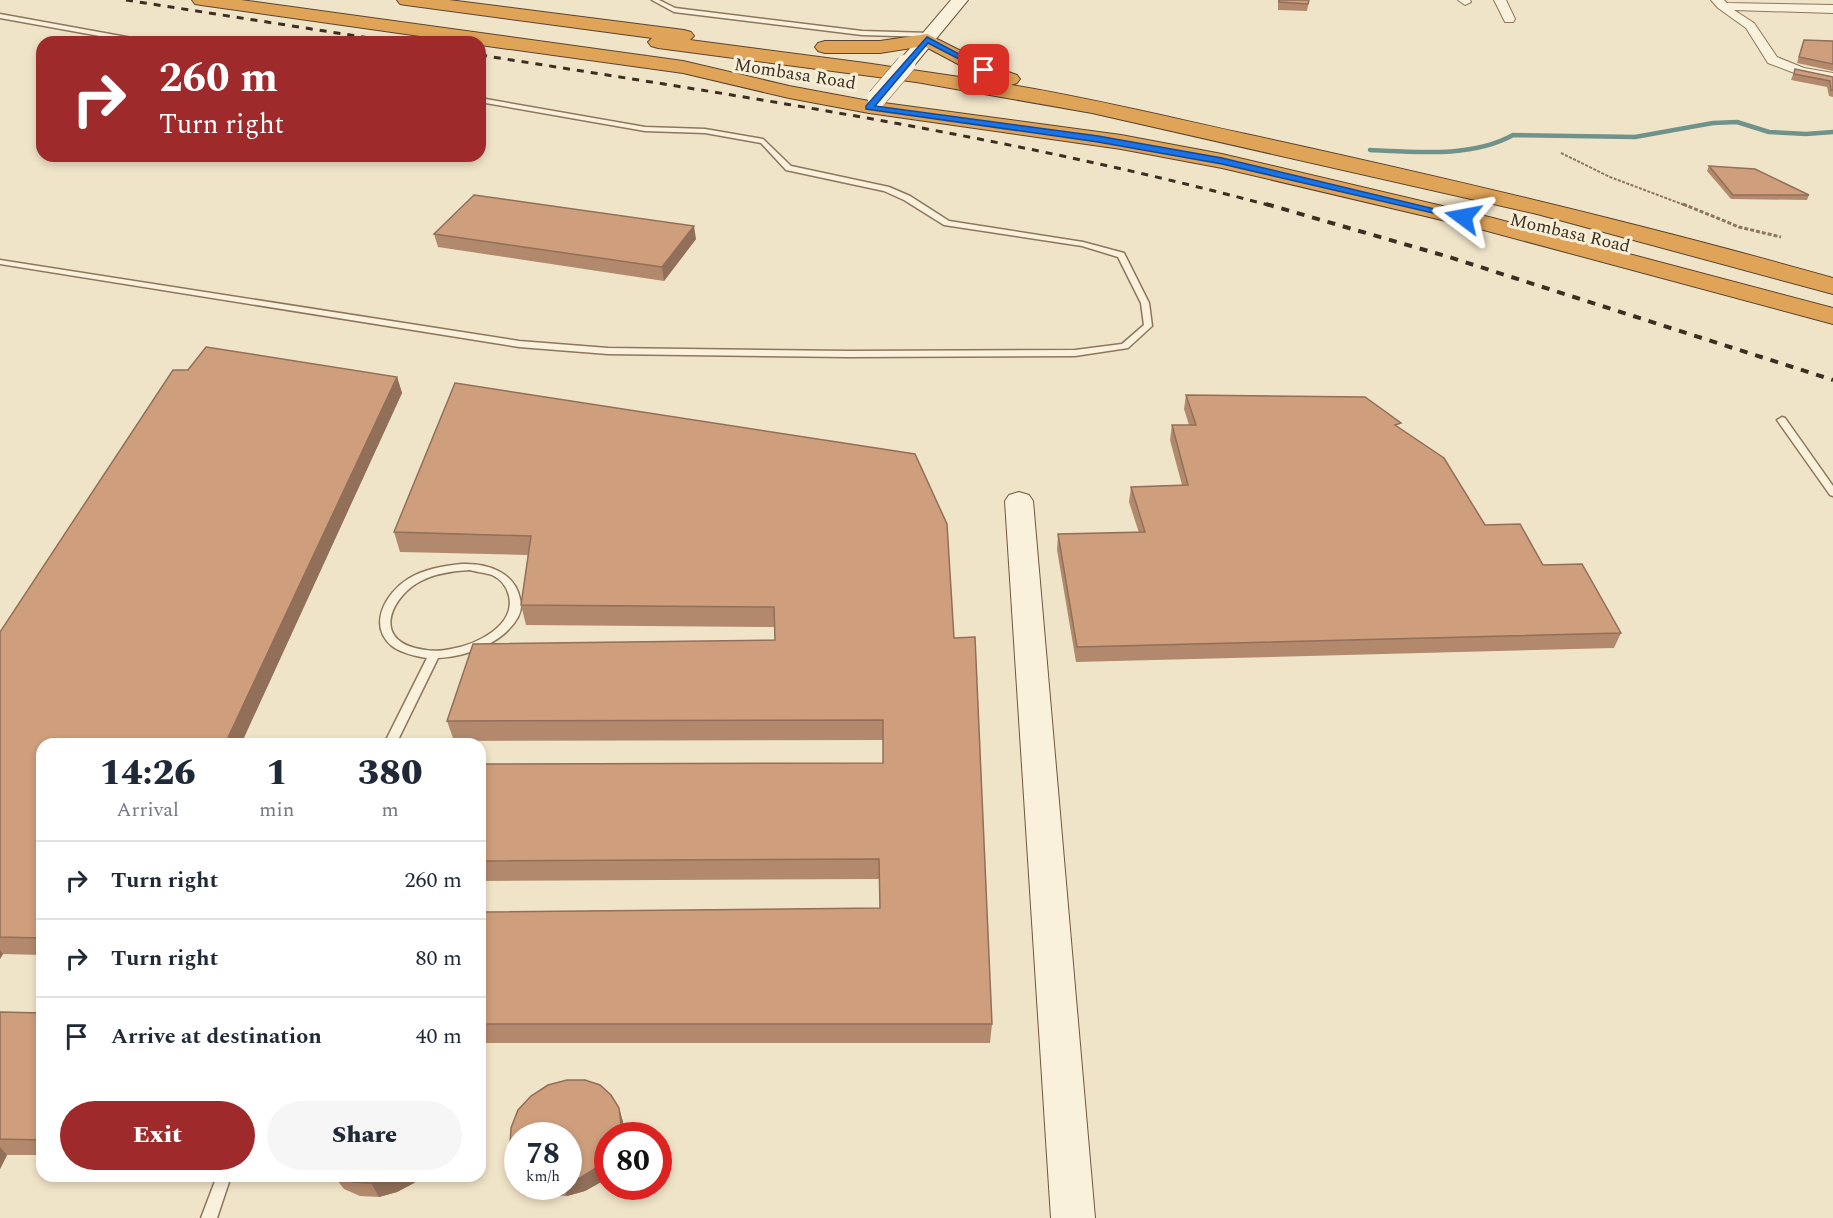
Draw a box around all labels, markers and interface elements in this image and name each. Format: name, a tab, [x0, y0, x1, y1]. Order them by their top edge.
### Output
pin	[958, 44, 1009, 95]
text: 260 m	[159, 47, 278, 110]
street label: Mombasa Road	[732, 51, 858, 97]
icon: arrive	[967, 53, 1000, 86]
icon: right	[60, 60, 138, 138]
text: Turn right	[159, 104, 284, 146]
position arrow	[1431, 185, 1495, 249]
street label: Mombasa Road	[1507, 206, 1633, 260]
text: 14:26	[99, 746, 196, 801]
text: 1	[266, 746, 288, 801]
text: 380	[358, 746, 423, 801]
text: Arrival	[117, 795, 179, 825]
text: min	[259, 795, 294, 825]
text: m	[382, 795, 399, 825]
icon: right	[60, 864, 93, 897]
text: Turn right	[111, 864, 218, 897]
text: 260 m	[405, 864, 462, 897]
icon: right	[60, 942, 93, 975]
text: Turn right	[111, 942, 218, 975]
text: 80 m	[416, 942, 462, 975]
icon: arrive	[60, 1020, 93, 1053]
text: Arrive at destination	[111, 1020, 322, 1053]
text: 40 m	[416, 1020, 462, 1053]
button: Exit	[60, 1101, 255, 1170]
button: Share	[267, 1101, 462, 1170]
speed limit sign: 80	[594, 1122, 672, 1200]
text: 78	[526, 1131, 560, 1177]
text: km/h	[526, 1165, 560, 1188]

